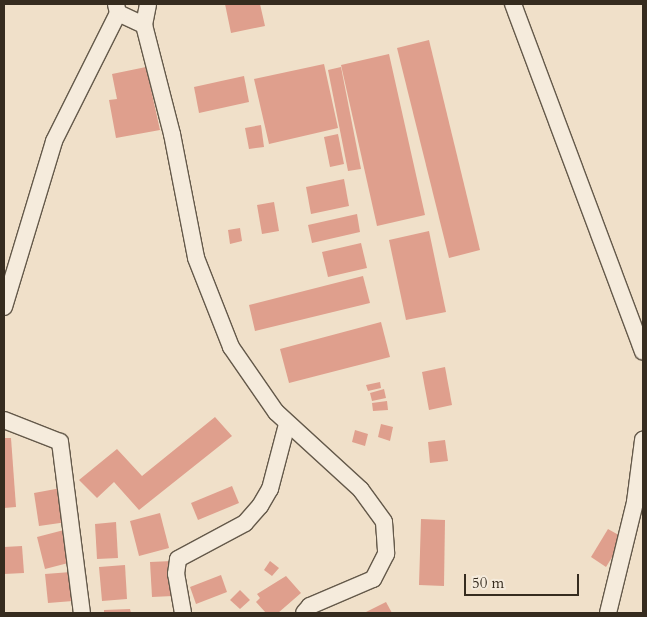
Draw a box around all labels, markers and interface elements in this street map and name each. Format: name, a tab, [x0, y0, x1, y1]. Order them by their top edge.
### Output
scale bar	[467, 564, 582, 596]
text: 50 m	[472, 573, 504, 593]

